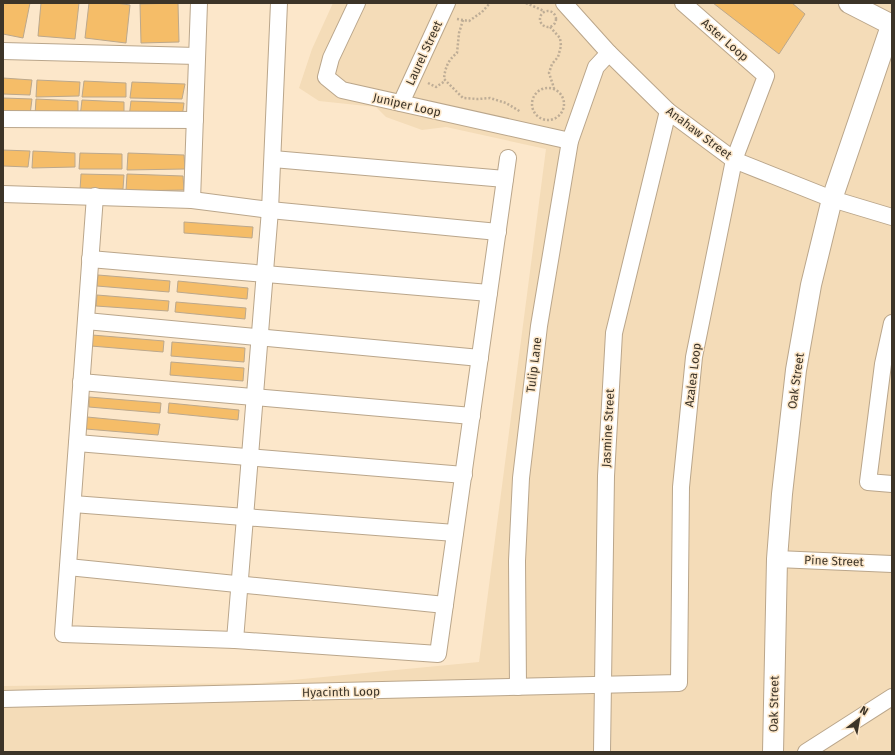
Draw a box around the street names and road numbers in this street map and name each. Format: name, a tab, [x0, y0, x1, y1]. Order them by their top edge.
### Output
street label: Aster Loop	[699, 16, 751, 64]
street label: Laurel Street	[403, 18, 445, 87]
street label: Juniper Loop	[372, 90, 442, 120]
street label: Anahaw Street	[664, 104, 735, 163]
street label: Tulip Lane	[524, 336, 544, 394]
street label: Azalea Loop	[682, 342, 704, 408]
street label: Oak Street	[785, 351, 807, 410]
street label: Jasmine Street	[599, 388, 617, 468]
street label: Pine Street	[804, 553, 865, 569]
street label: Oak Street	[767, 675, 782, 732]
street label: Hyacinth Loop	[302, 684, 380, 700]

